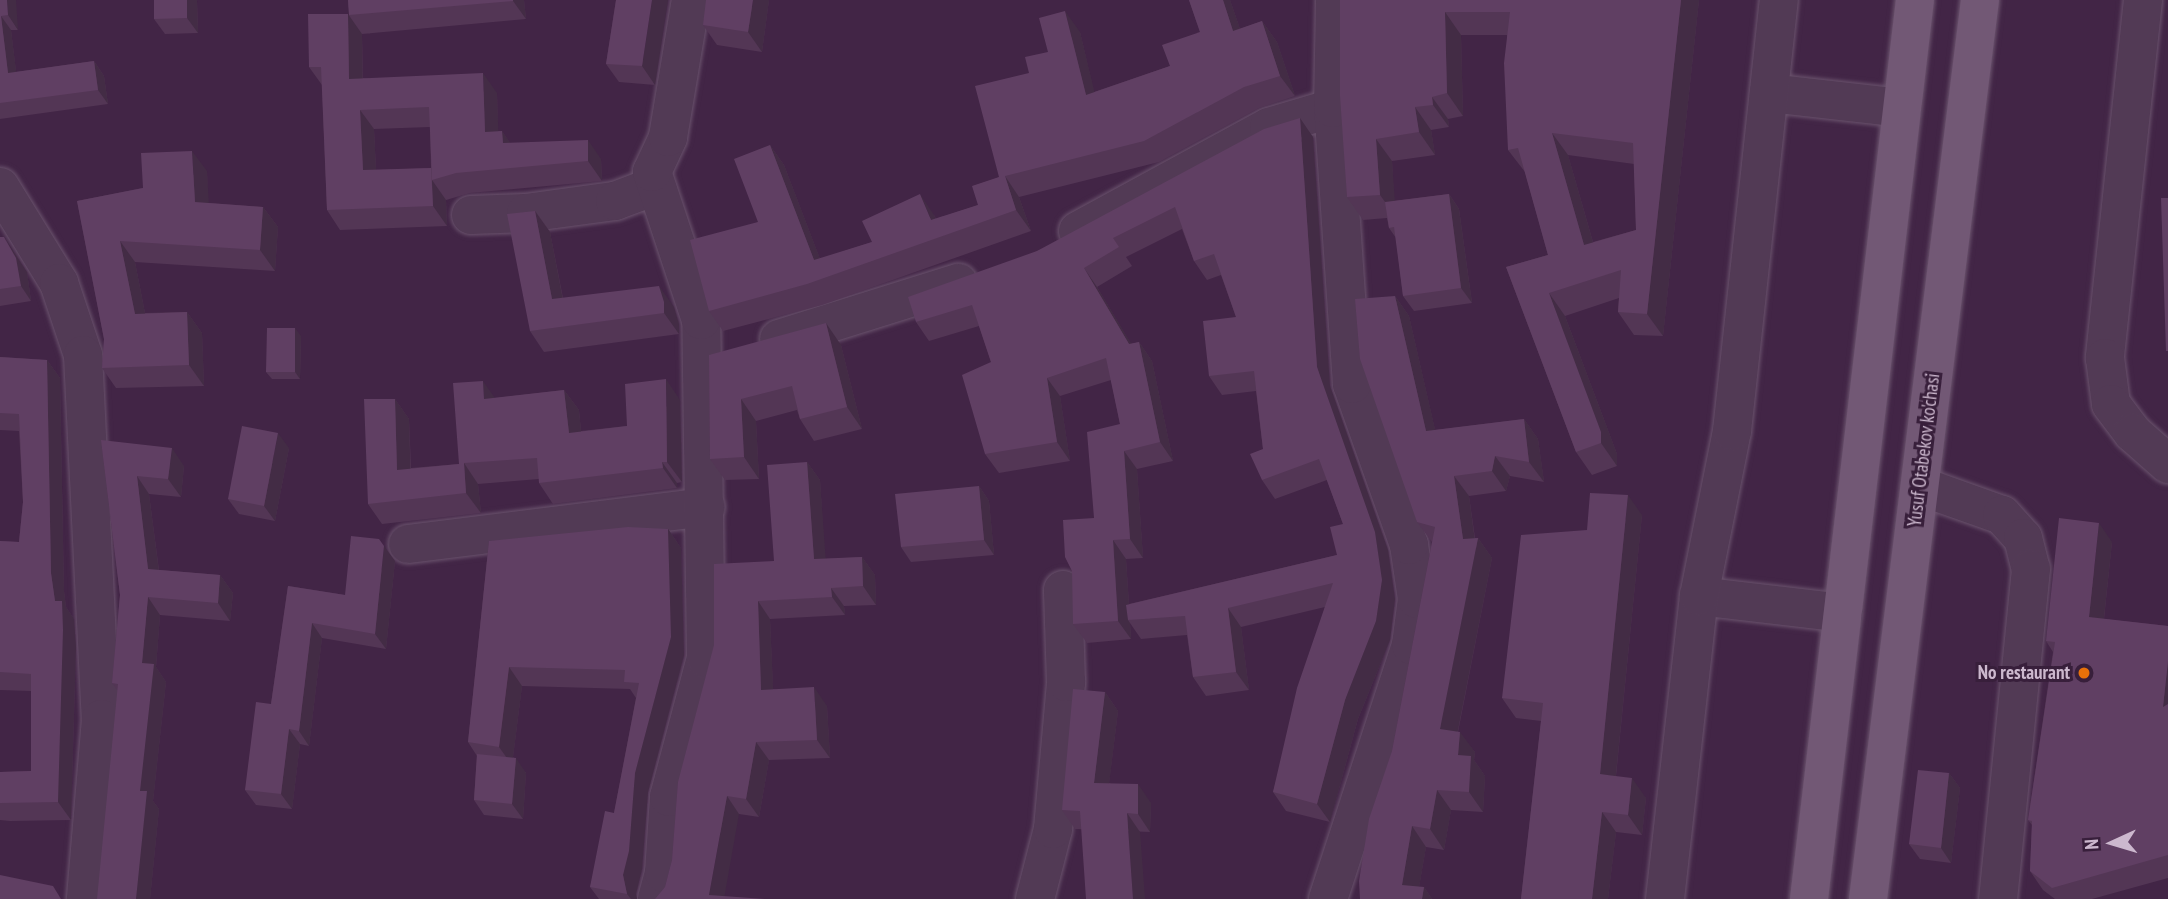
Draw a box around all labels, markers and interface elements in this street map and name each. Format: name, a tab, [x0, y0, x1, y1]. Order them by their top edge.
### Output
street label: Yusuf Otabekov ko'chasi	[1903, 372, 1945, 528]
place label: No restaurant	[1978, 662, 2070, 684]
marker: No restaurant	[2076, 665, 2092, 681]
north arrow	[2077, 808, 2147, 878]
text: N	[2079, 839, 2103, 850]

